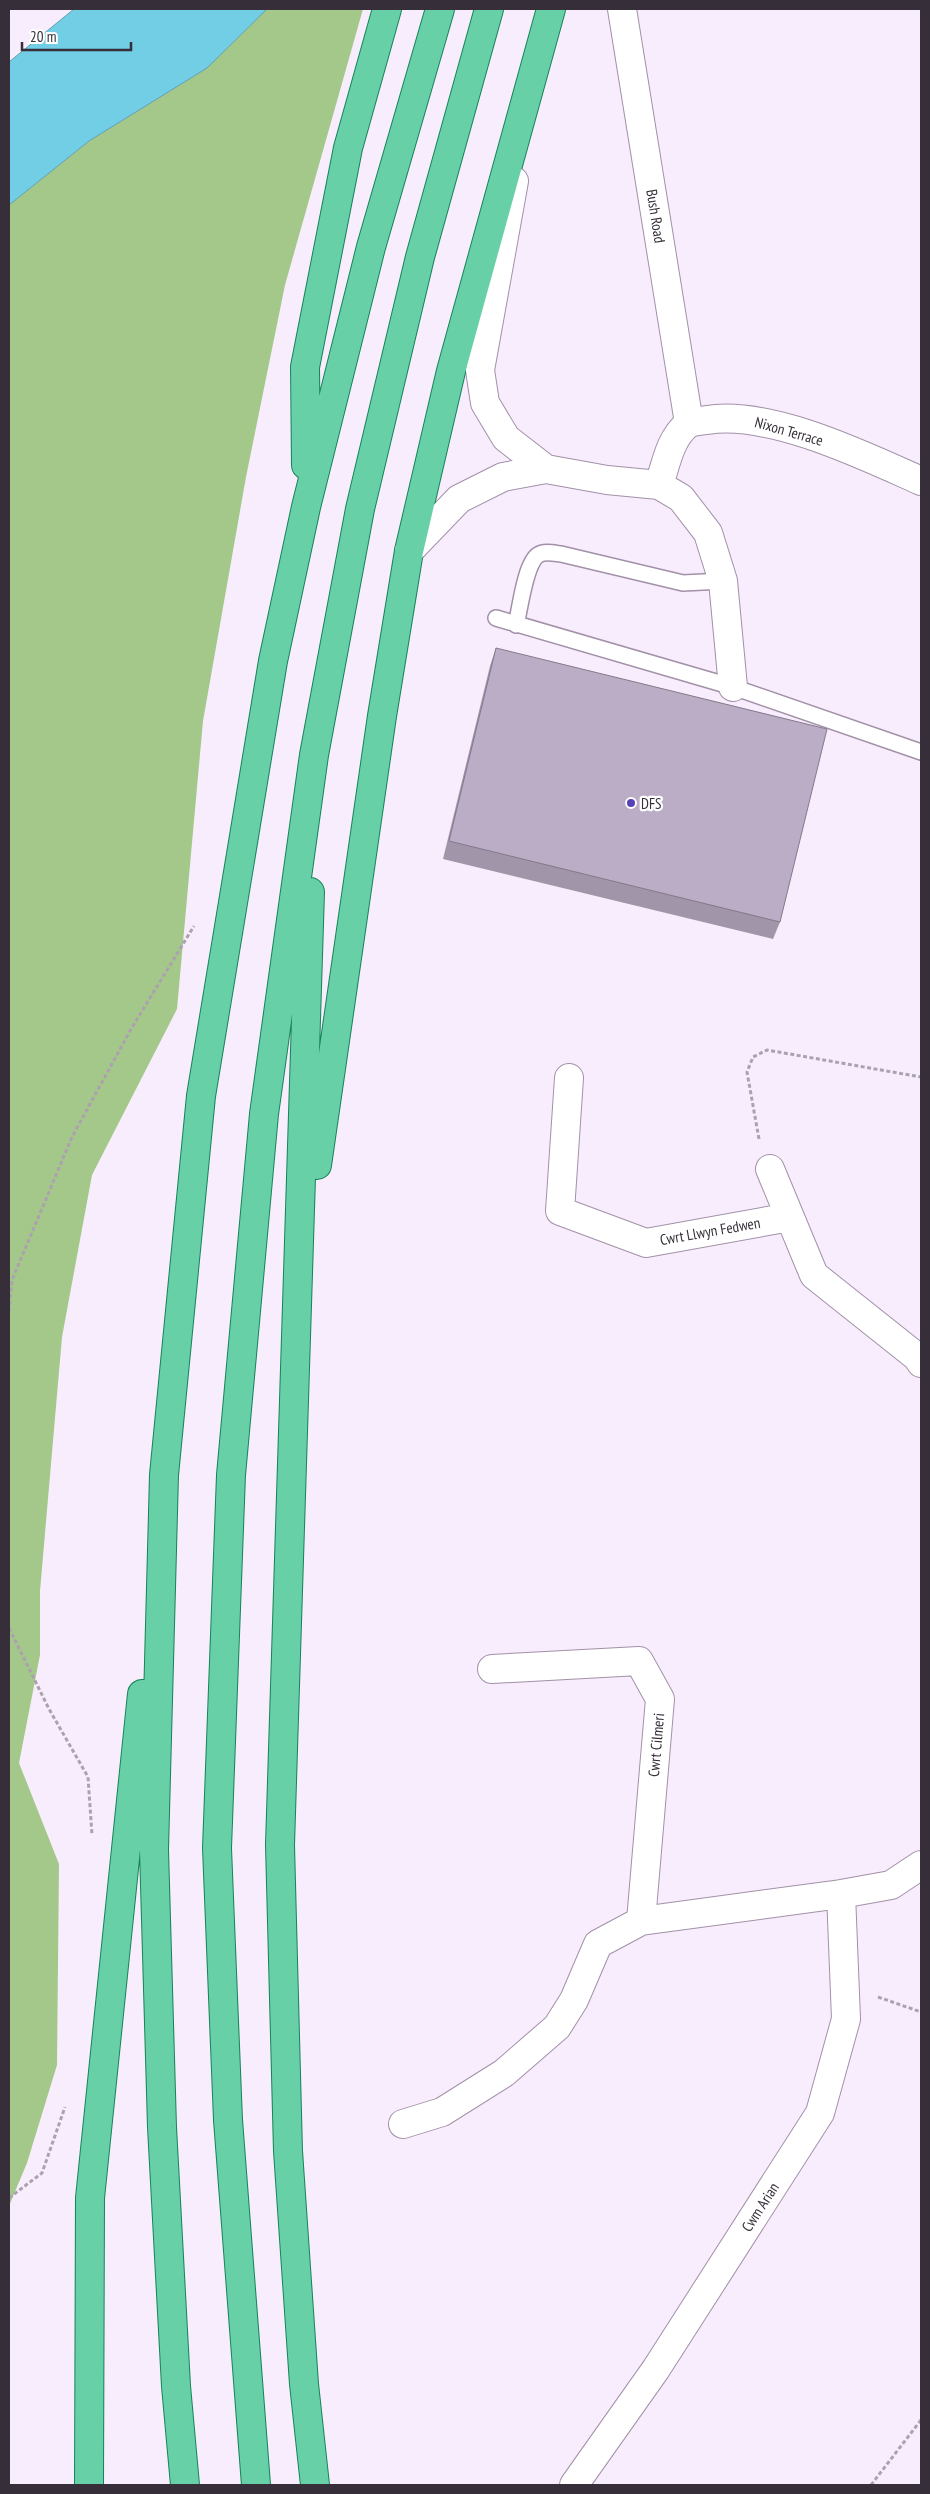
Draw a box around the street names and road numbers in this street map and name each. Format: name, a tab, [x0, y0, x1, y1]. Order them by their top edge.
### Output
street label: Bush Road	[642, 188, 670, 244]
street label: Nixon Terrace	[753, 412, 825, 450]
street label: Cwrt Llwyn Fedwen	[658, 1213, 762, 1249]
street label: Cwrt Cilmeri	[644, 1712, 668, 1778]
street label: Cwm Arian	[737, 2179, 783, 2235]

